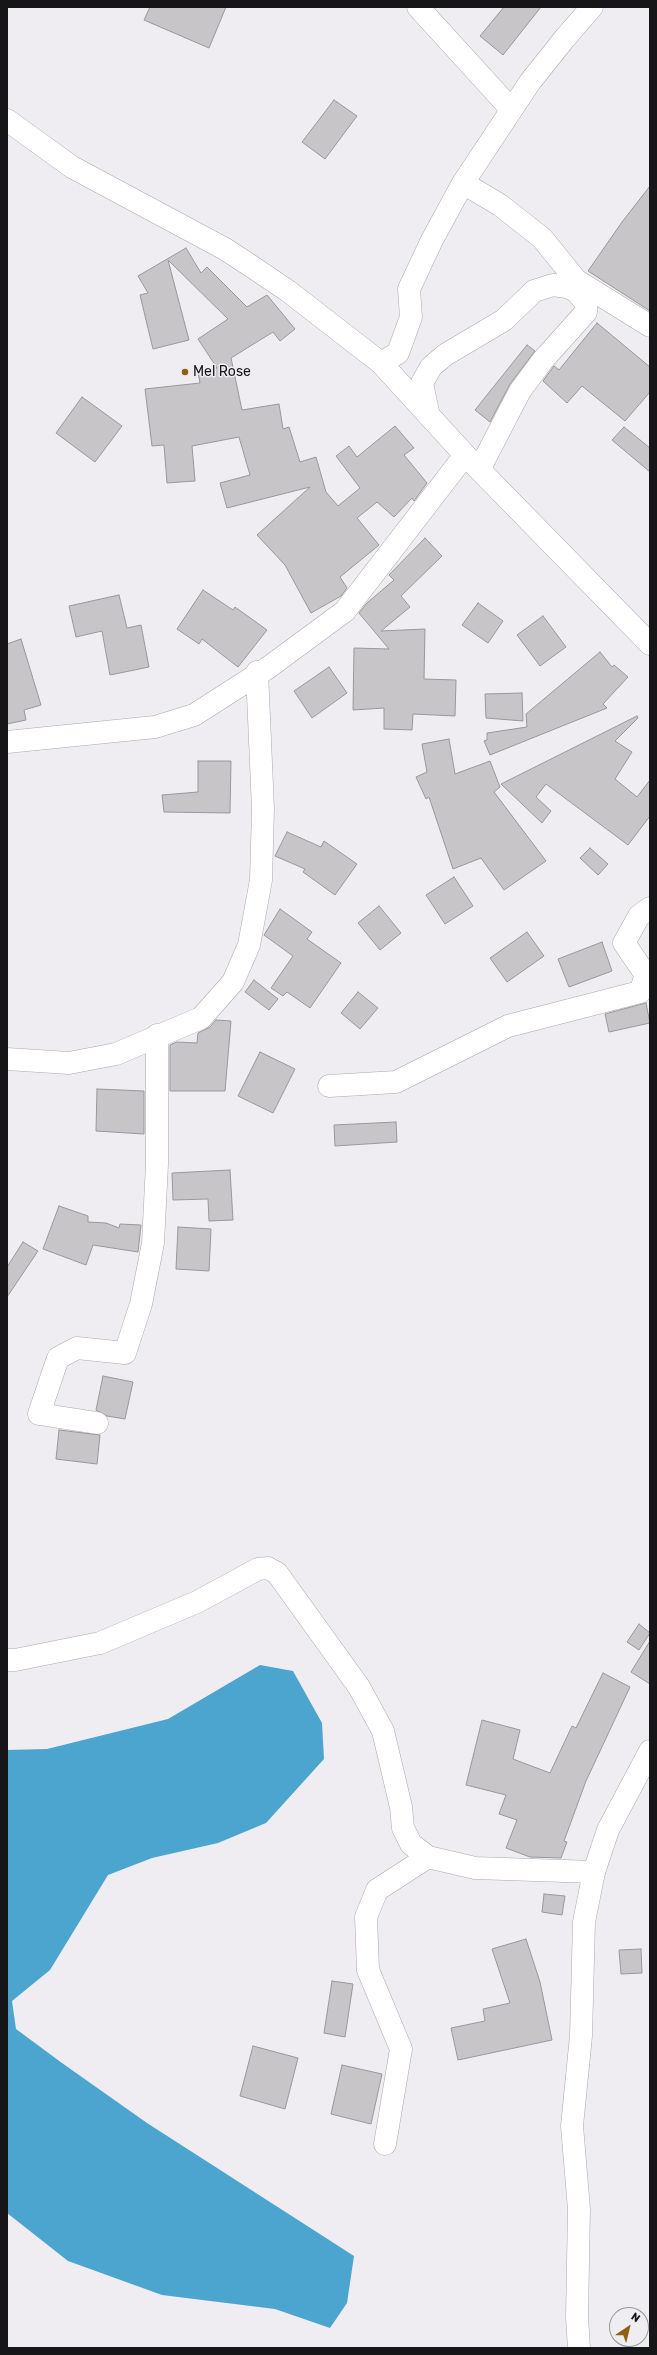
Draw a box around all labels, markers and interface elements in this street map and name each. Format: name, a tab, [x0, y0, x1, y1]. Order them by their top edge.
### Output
place label: Mel Rose	[193, 364, 251, 380]
marker: Mel Rose	[180, 367, 190, 377]
north arrow	[609, 2307, 649, 2347]
text: N	[629, 2310, 643, 2325]

